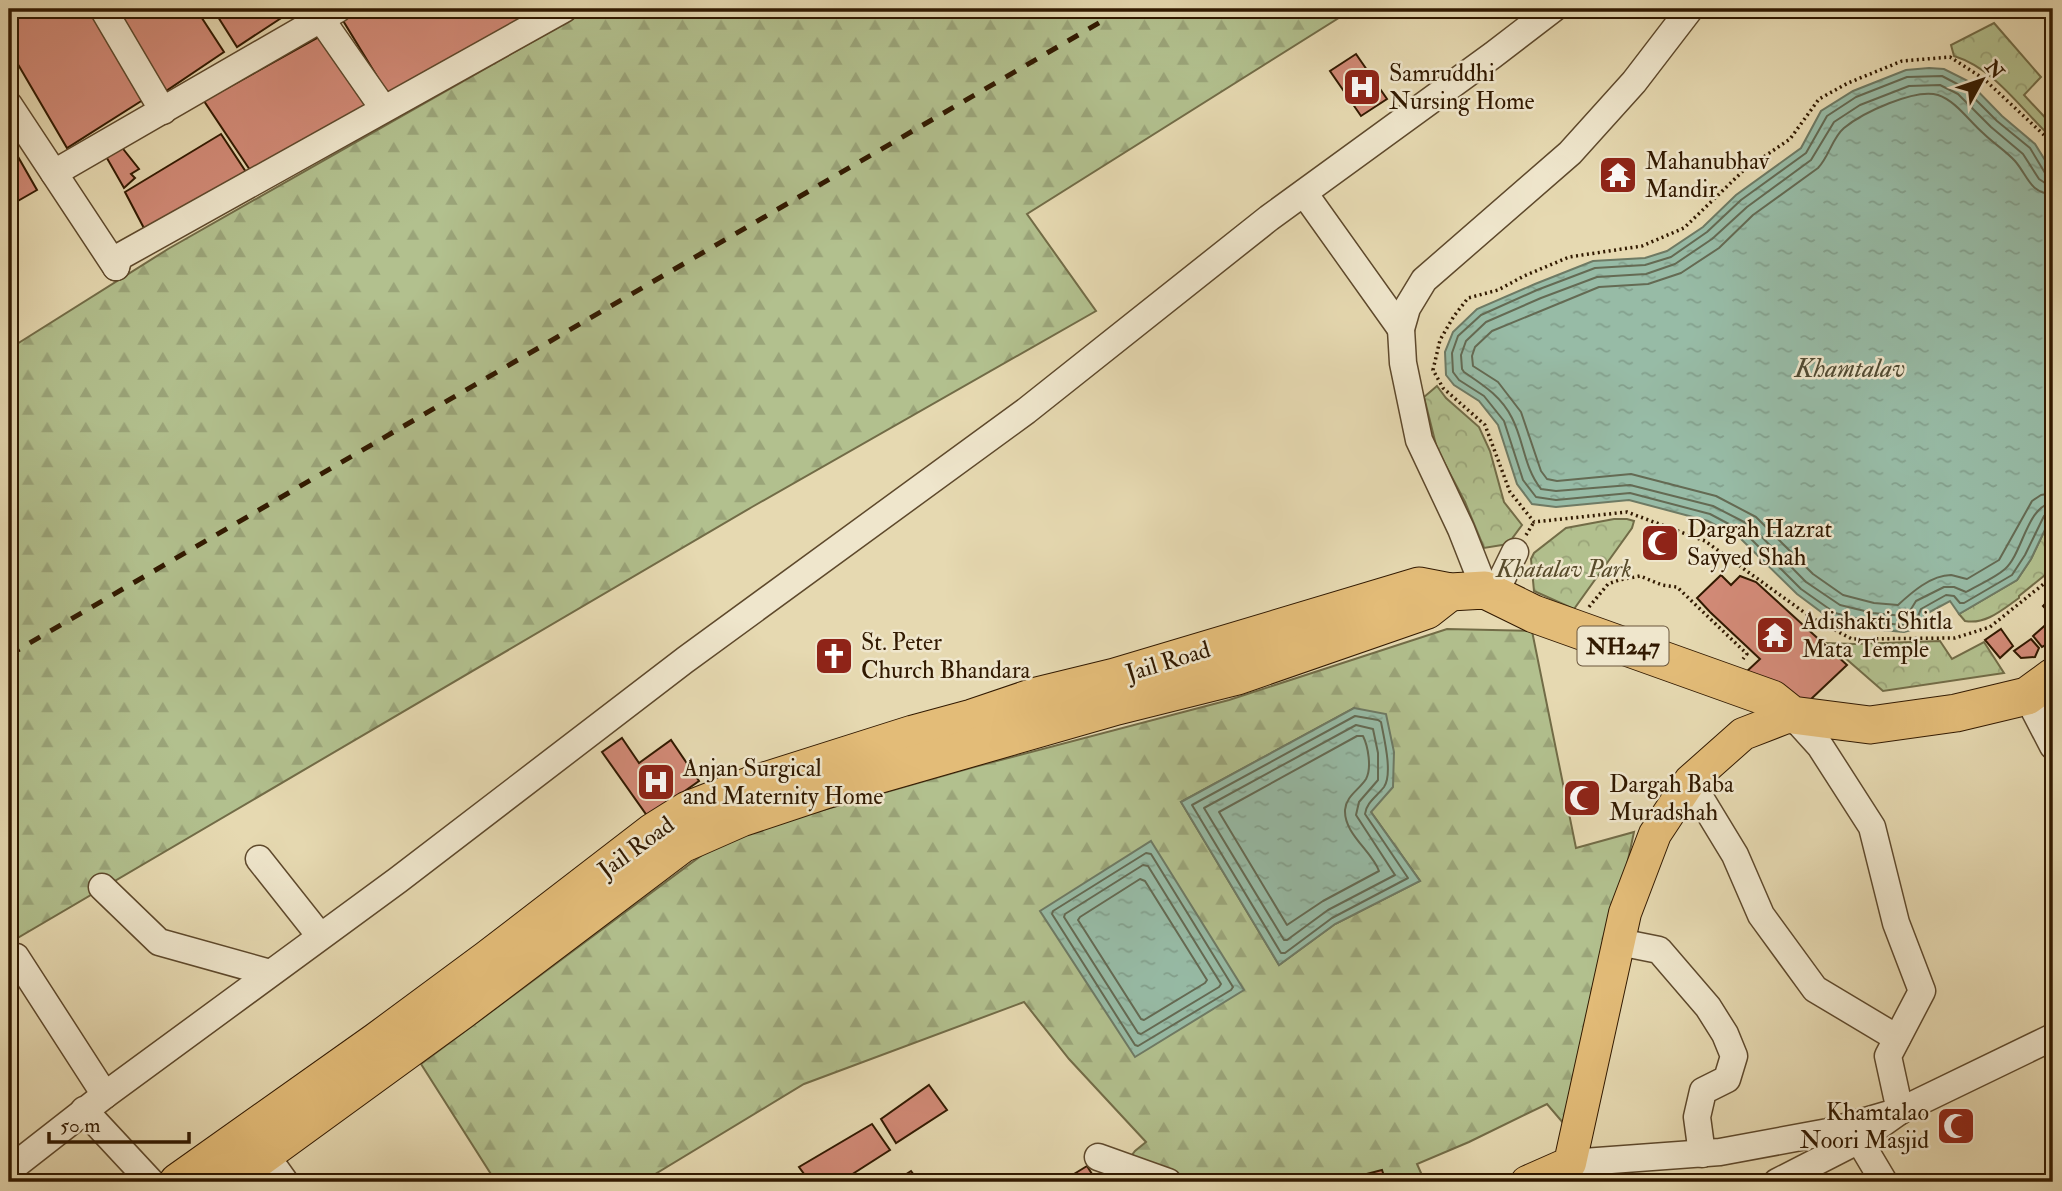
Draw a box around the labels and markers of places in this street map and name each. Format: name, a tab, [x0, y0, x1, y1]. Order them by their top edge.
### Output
place label: Samruddhi Nursing Home	[1389, 58, 1535, 117]
hospital icon: Samruddhi Nursing Home	[1341, 66, 1383, 108]
place label: Mahanubhav Mandir	[1645, 146, 1770, 205]
temple icon: Mahanubhav Mandir	[1597, 154, 1639, 196]
place label: Dargah Hazrat Sayyed Shah	[1687, 514, 1833, 573]
mosque icon: Dargah Hazrat Sayyed Shah	[1639, 522, 1681, 564]
place label: Adishakti Shitla Mata Temple	[1801, 606, 1954, 665]
temple icon: Adishakti Shitla Mata Temple	[1754, 614, 1796, 656]
place label: St. Peter Church Bhandara	[861, 627, 1032, 686]
church icon: St. Peter Church Bhandara	[813, 635, 855, 677]
place label: Anjan Surgical and Maternity Home	[682, 753, 883, 812]
hospital icon: Anjan Surgical and Maternity Home	[635, 761, 677, 803]
place label: Dargah Baba Muradshah	[1609, 769, 1735, 828]
mosque icon: Dargah Baba Muradshah	[1561, 777, 1603, 819]
place label: Khamtalao Noori Masjid	[1800, 1097, 1929, 1156]
mosque icon: Khamtalao Noori Masjid	[1935, 1105, 1977, 1147]

